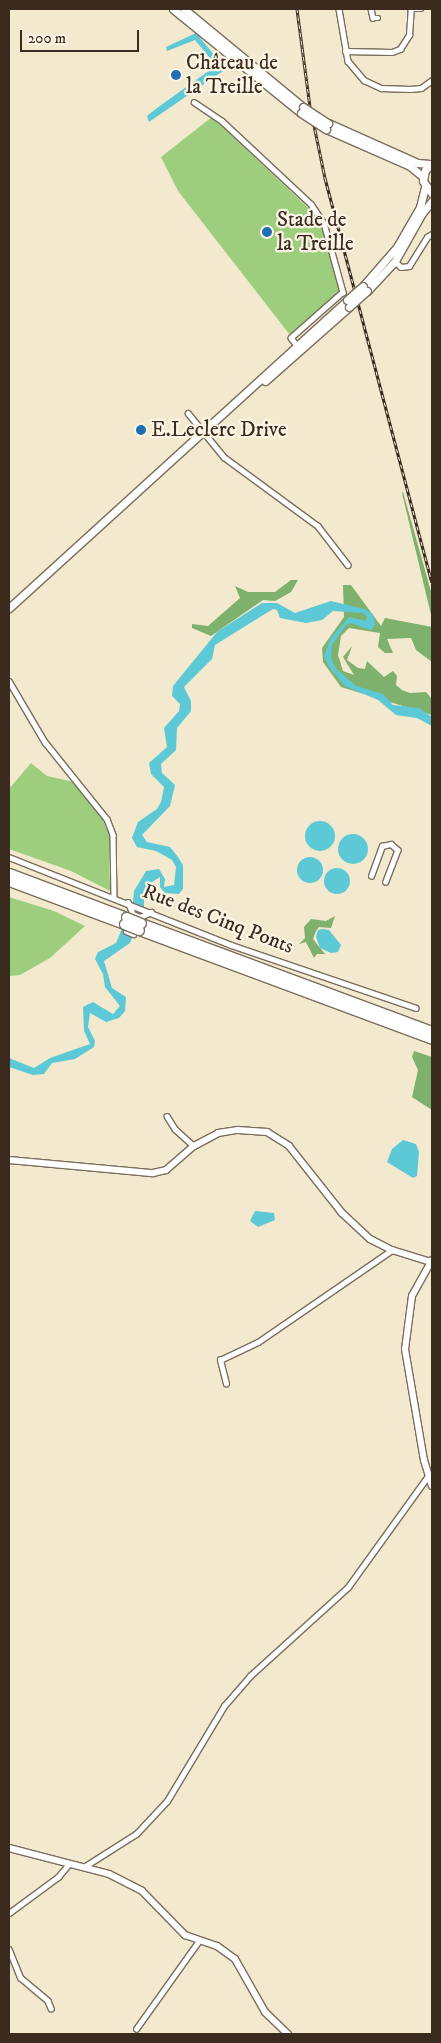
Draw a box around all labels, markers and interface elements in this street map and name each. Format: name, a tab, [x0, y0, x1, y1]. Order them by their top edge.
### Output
scale bar	[22, 20, 141, 52]
text: 200 m	[28, 29, 66, 48]
place label: Château de la Treille	[186, 50, 278, 100]
marker: Château de la Treille	[170, 69, 182, 81]
place label: Stade de la Treille	[277, 207, 354, 257]
marker: Stade de la Treille	[261, 226, 273, 238]
place label: E.Leclerc Drive	[151, 417, 287, 443]
marker: E.Leclerc Drive	[135, 424, 147, 436]
street label: Rue des Cinq Ponts	[139, 879, 297, 959]

